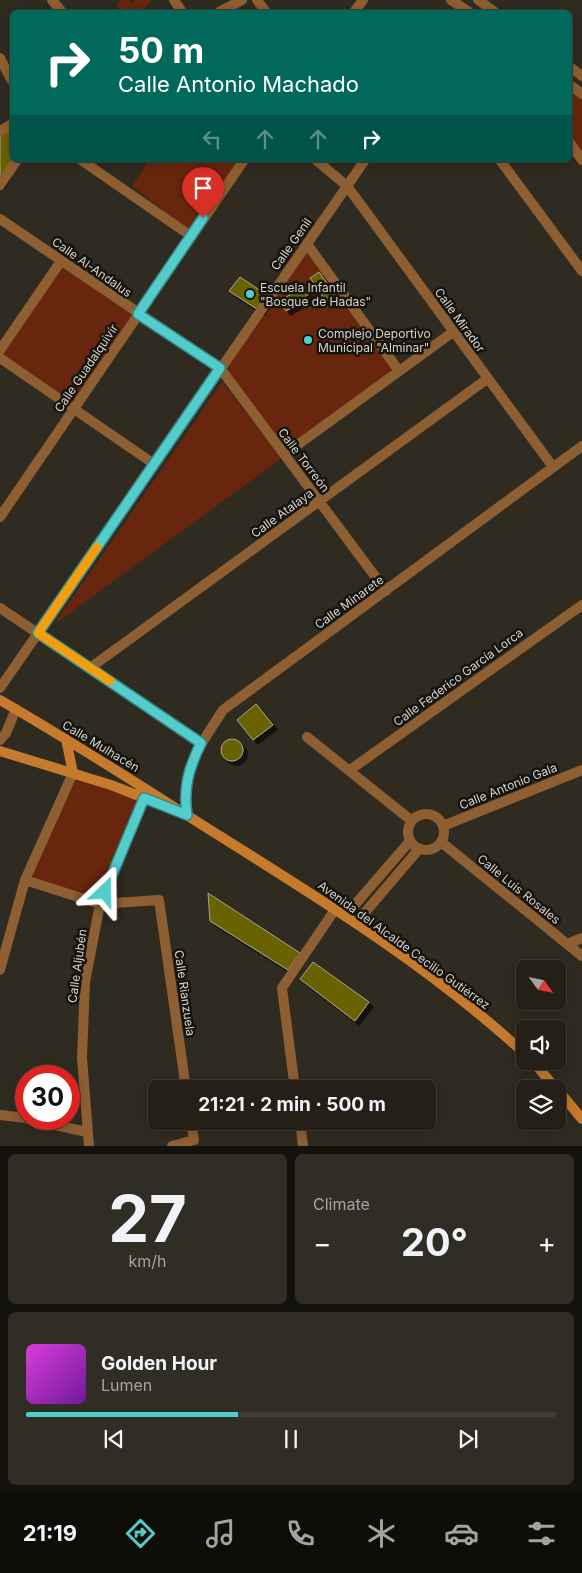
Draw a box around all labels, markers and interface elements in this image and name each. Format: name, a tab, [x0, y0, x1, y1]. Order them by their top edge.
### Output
text: 50 m	[118, 29, 204, 71]
icon: right	[35, 30, 100, 95]
text: Calle Antonio Machado	[118, 71, 359, 97]
icon: left	[198, 125, 226, 153]
icon: ahead	[251, 125, 279, 153]
icon: ahead	[304, 125, 332, 153]
icon: right	[357, 125, 385, 153]
pin	[182, 167, 224, 218]
icon: arrive	[189, 174, 217, 202]
street label: Calle Genil	[267, 215, 315, 273]
street label: Calle Al-Andalus	[49, 234, 135, 300]
place label: Escuela Infantil "Bosque de Hadas"	[260, 280, 371, 309]
street label: Calle Mirador	[432, 285, 489, 355]
marker: Escuela Infantil "Bosque de Hadas"	[244, 288, 256, 300]
street label: Calle Guadalquivir	[51, 321, 121, 415]
place label: Complejo Deportivo Municipal "Alminar"	[318, 326, 431, 355]
marker: Complejo Deportivo Municipal "Alminar"	[302, 334, 314, 346]
street label: Calle Torreón	[275, 425, 333, 495]
street label: Calle Atalaya	[248, 485, 316, 541]
street label: Calle Minarete	[312, 572, 386, 632]
street label: Calle Federico García Lorca	[390, 625, 526, 729]
street label: Calle Mulhacén	[60, 717, 142, 775]
street label: Calle Antonio Gala	[457, 760, 559, 812]
street label: Calle Luis Rosales	[475, 851, 563, 927]
position arrow	[78, 865, 130, 917]
street label: Avenida del Alcalde Cecilio Gutiérrez	[315, 878, 493, 1012]
street label: Calle Aljubén	[64, 928, 90, 1004]
street label: Calle Rianzuela	[172, 949, 198, 1037]
north arrow	[516, 960, 566, 1010]
map controls	[516, 960, 566, 1130]
button: sound	[516, 1020, 566, 1070]
speed limit sign: 30	[15, 1065, 80, 1130]
button: layers	[516, 1080, 566, 1130]
text: 21:21 · 2 min · 500 m	[198, 1093, 386, 1116]
text: 27	[108, 1179, 187, 1258]
text: Climate	[313, 1194, 370, 1214]
text: 20°	[401, 1219, 468, 1265]
text: −	[313, 1226, 332, 1260]
text: +	[537, 1226, 556, 1260]
text: km/h	[128, 1251, 167, 1271]
text: Golden Hour	[101, 1352, 217, 1375]
text: Lumen	[101, 1375, 152, 1395]
icon: previous	[100, 1425, 128, 1453]
icon: pause	[277, 1425, 305, 1453]
icon: next	[454, 1425, 482, 1453]
icon: directions	[123, 1516, 158, 1551]
icon: music	[203, 1516, 238, 1551]
icon: phone	[283, 1516, 318, 1551]
icon: climate	[364, 1516, 399, 1551]
icon: car	[444, 1516, 479, 1551]
icon: filters	[524, 1516, 559, 1551]
text: 21:19	[23, 1520, 77, 1546]

